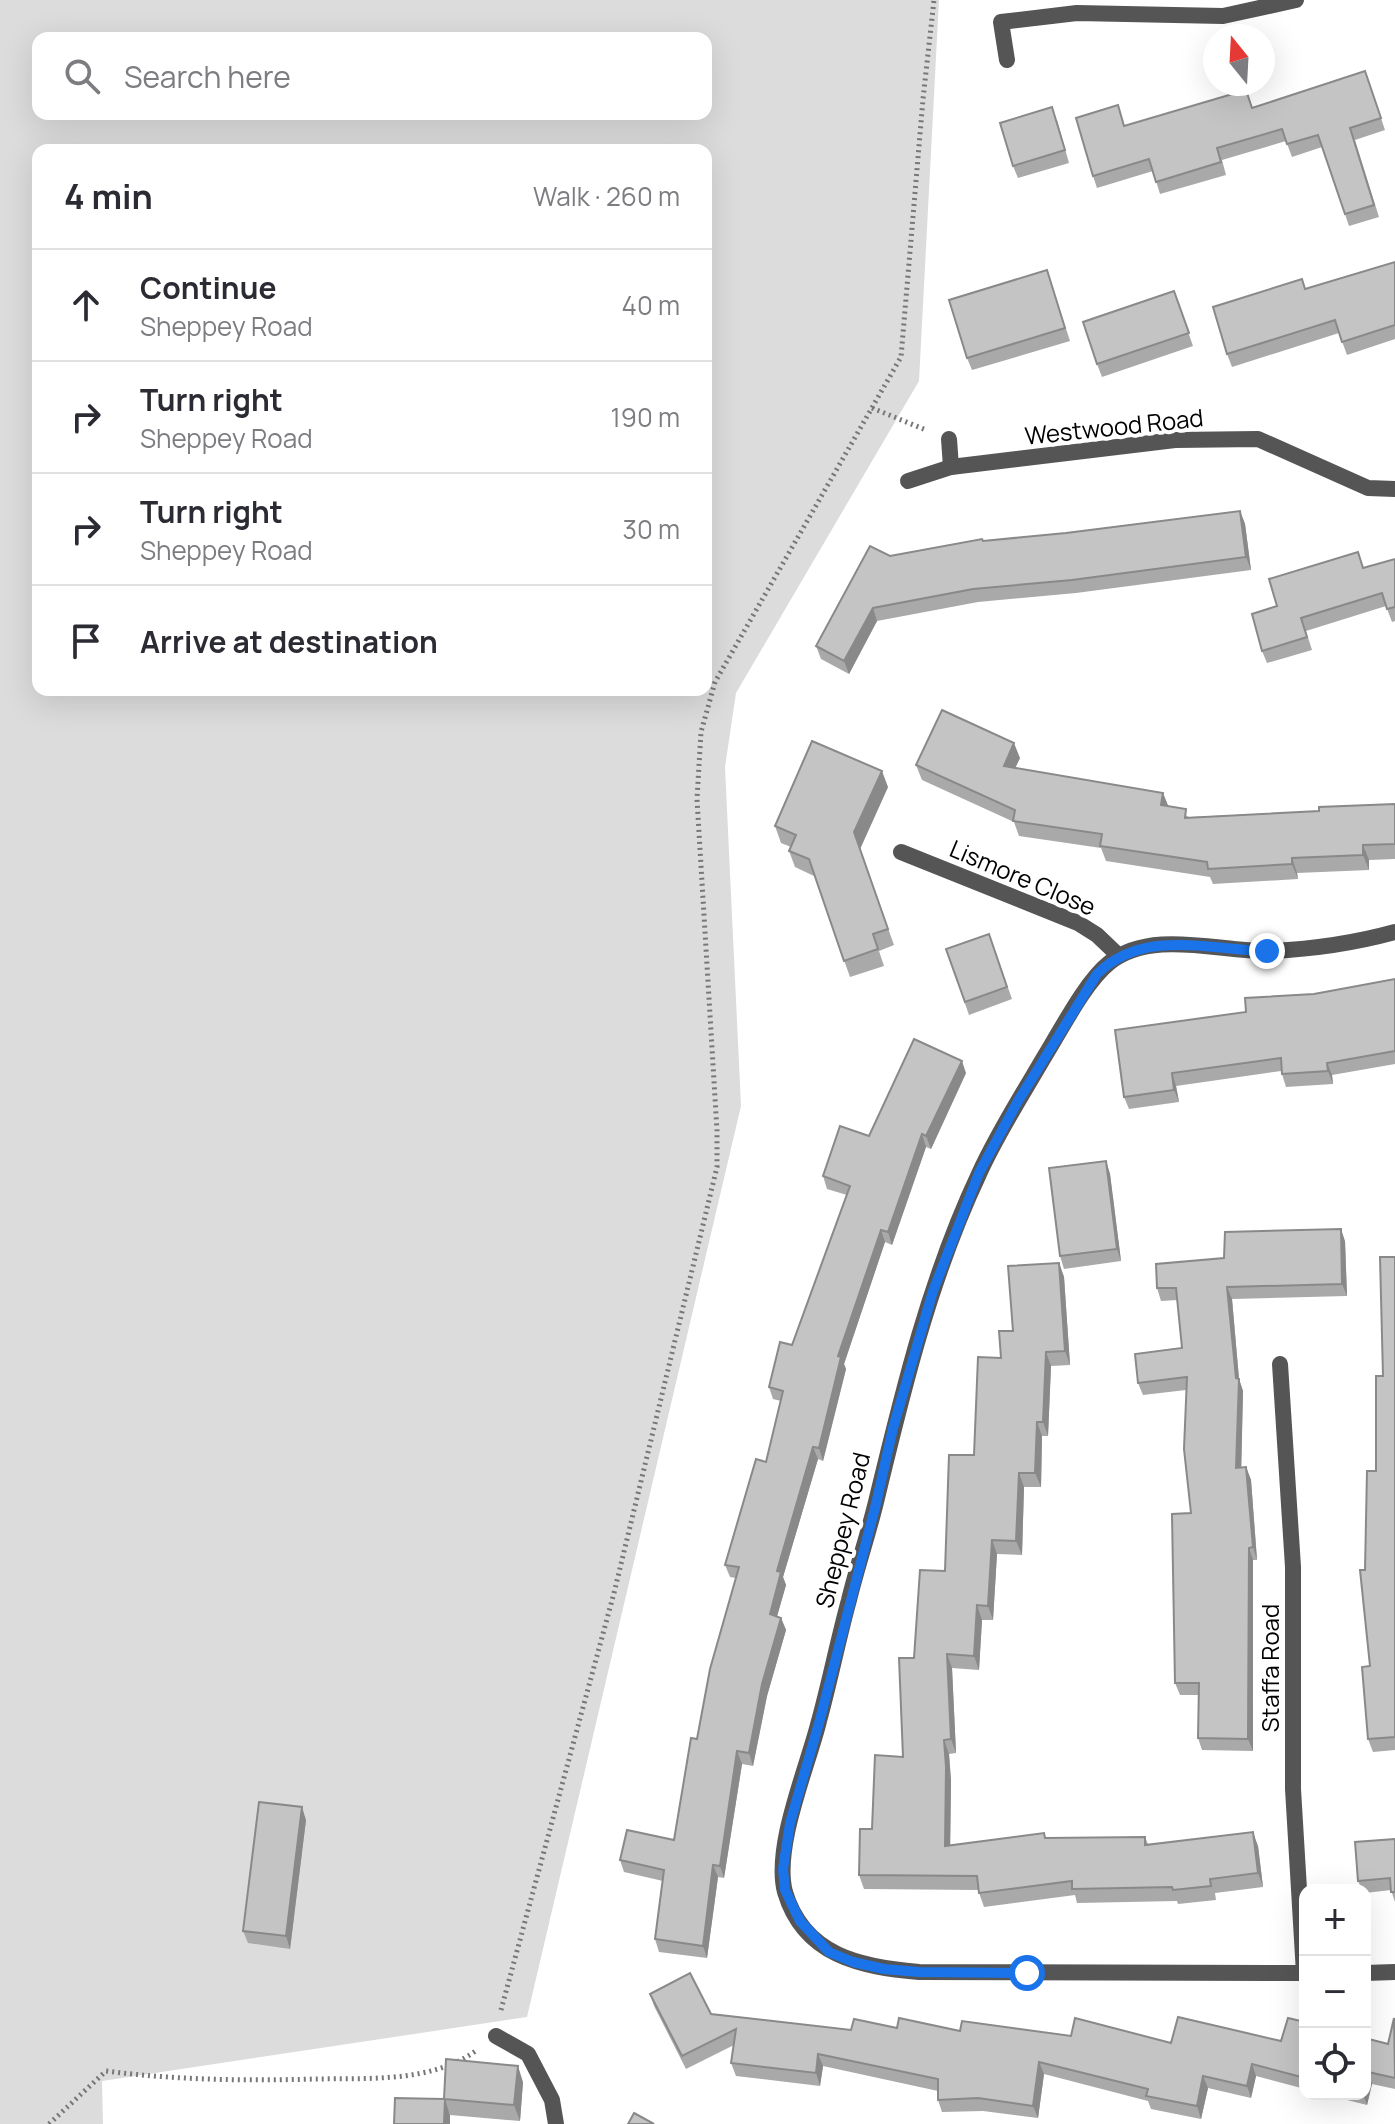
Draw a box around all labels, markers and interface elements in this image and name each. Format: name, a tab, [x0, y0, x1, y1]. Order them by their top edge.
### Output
north arrow	[1203, 24, 1275, 96]
search box	[32, 32, 712, 120]
icon: search	[60, 54, 104, 98]
text: Search here	[124, 56, 291, 97]
text: 4 min	[64, 173, 153, 219]
text: Walk · 260 m	[533, 178, 680, 214]
text: Continue	[140, 267, 276, 308]
icon: ahead	[64, 283, 108, 327]
text: 40 m	[622, 287, 680, 323]
text: Sheppey Road	[140, 308, 313, 344]
text: Turn right	[140, 379, 283, 420]
icon: right	[64, 395, 108, 439]
text: 190 m	[611, 399, 680, 435]
street label: Westwood Road	[1023, 400, 1205, 452]
text: Sheppey Road	[140, 420, 313, 456]
text: Turn right	[140, 491, 283, 532]
icon: right	[64, 507, 108, 551]
text: 30 m	[623, 511, 680, 547]
text: Sheppey Road	[140, 532, 313, 568]
icon: arrive	[64, 619, 108, 663]
text: Arrive at destination	[140, 621, 438, 662]
street label: Lismore Close	[945, 831, 1101, 923]
route end	[1249, 933, 1285, 969]
street label: Sheppey Road	[807, 1449, 877, 1611]
street label: Staffa Road	[1253, 1604, 1286, 1732]
map controls	[1299, 1884, 1371, 2100]
button: +	[1299, 1884, 1371, 1956]
route start	[1009, 1955, 1045, 1991]
button: −	[1299, 1956, 1371, 2028]
button: locate	[1299, 2028, 1371, 2100]

